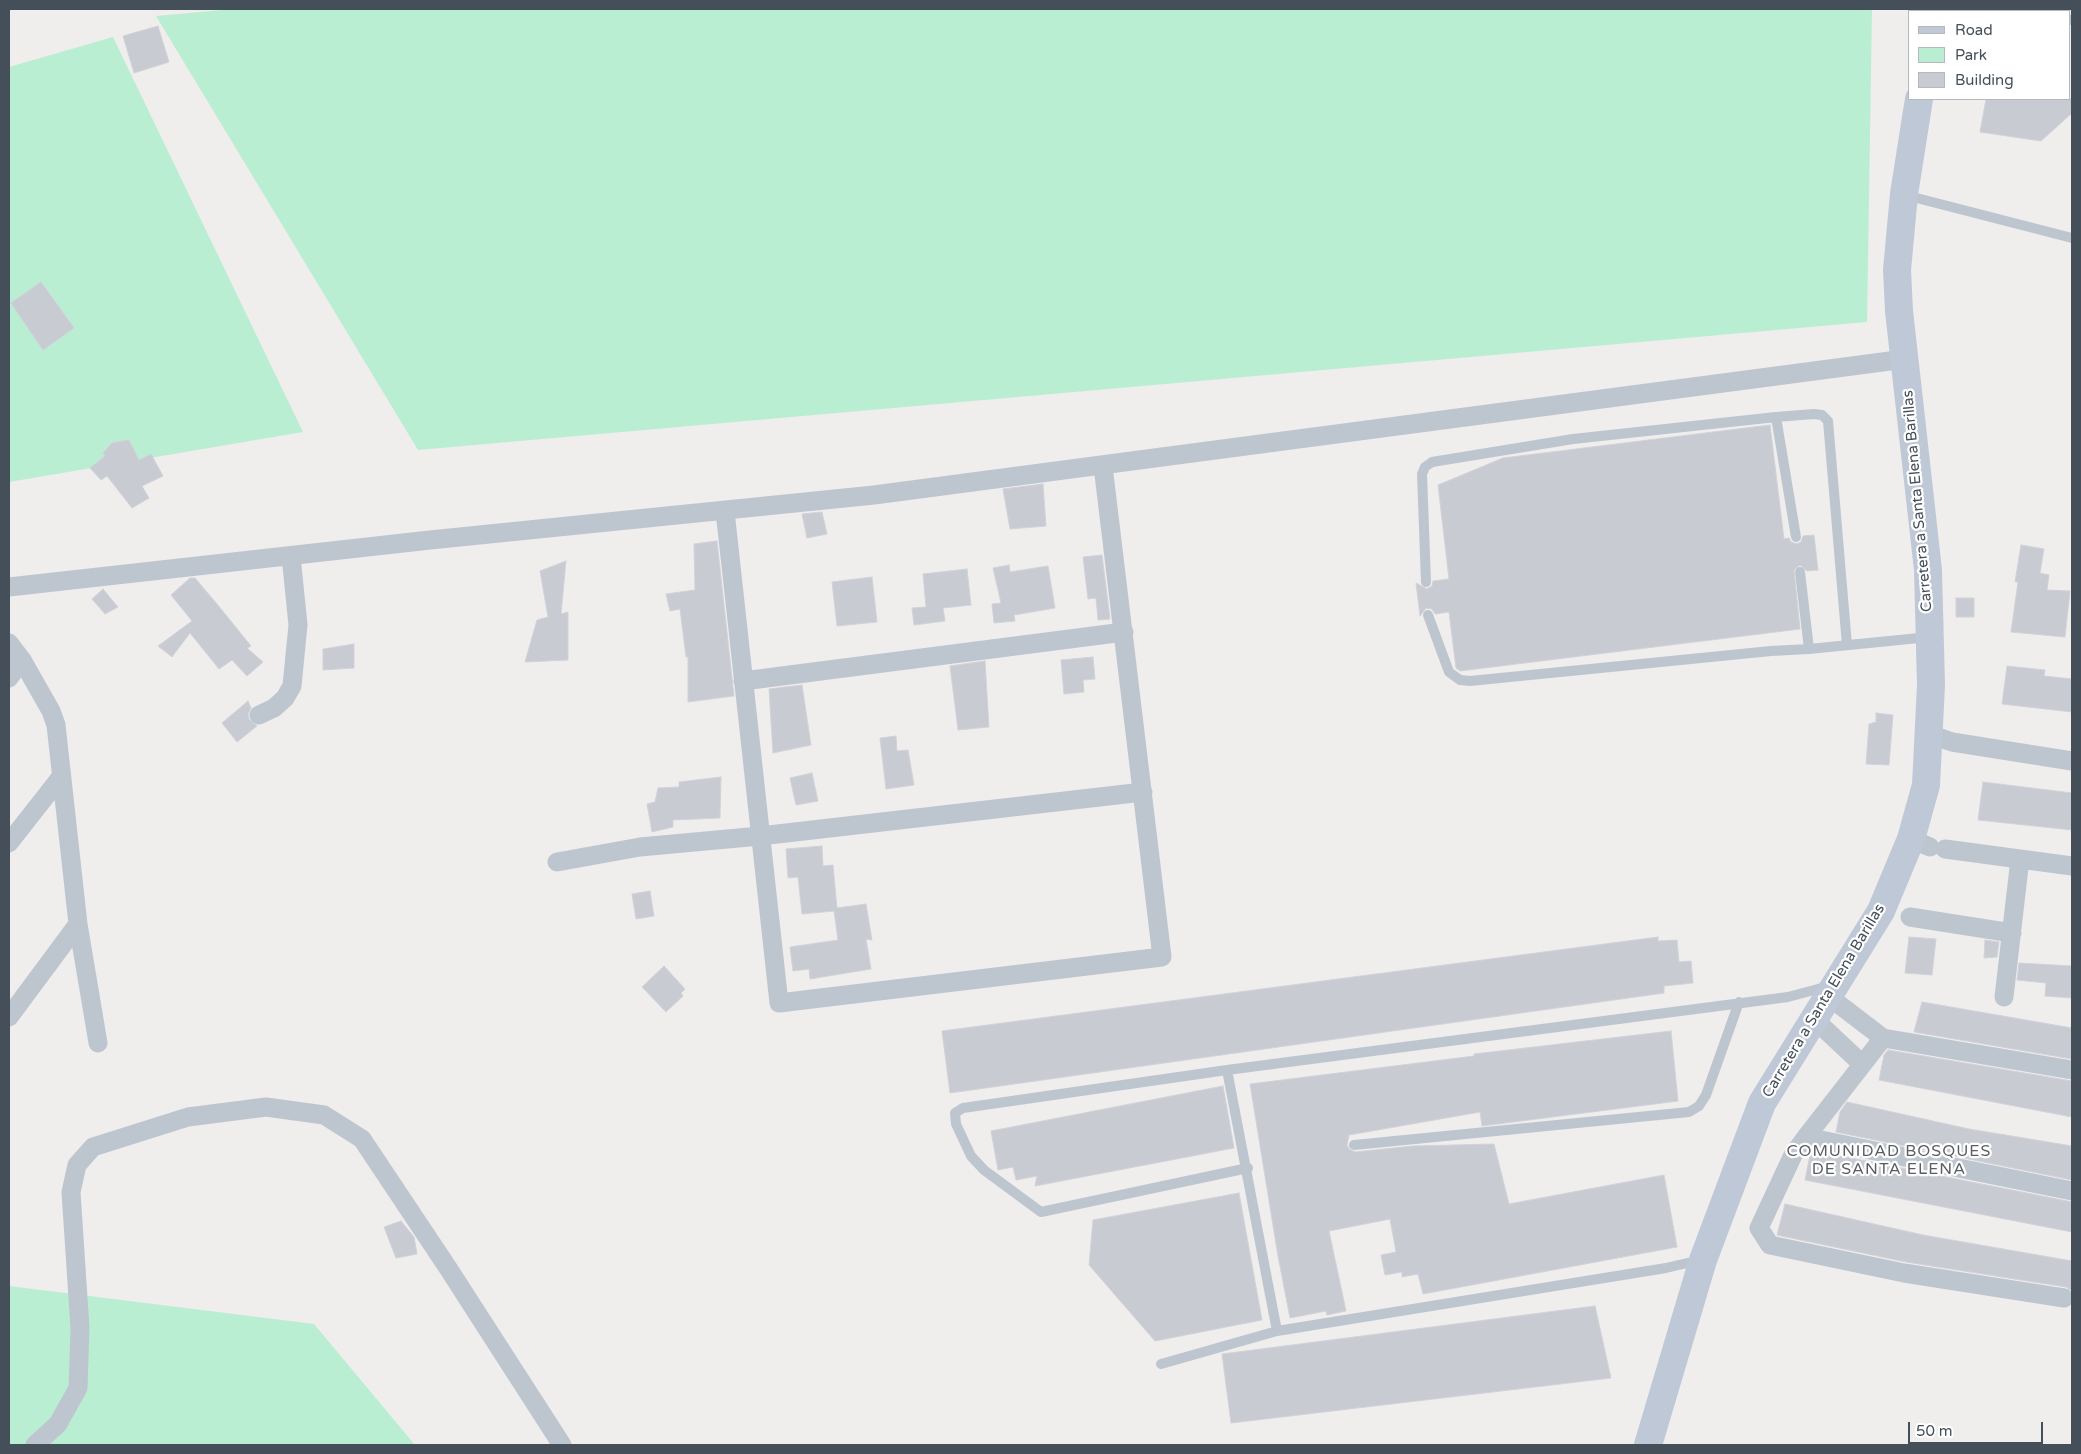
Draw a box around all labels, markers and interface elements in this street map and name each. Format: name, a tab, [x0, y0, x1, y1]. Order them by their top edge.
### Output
legend	[1908, 10, 2071, 100]
text: Road	[1955, 21, 1993, 39]
text: Park	[1955, 46, 1987, 64]
text: Building	[1955, 71, 2014, 89]
street label: Carretera a Santa Elena Barillas	[1899, 389, 1937, 613]
street label: Carretera a Santa Elena Barillas	[1759, 901, 1889, 1101]
district label: COMUNIDAD BOSQUES DE SANTA ELENA	[1784, 1142, 1994, 1180]
scale bar	[1911, 1412, 2046, 1444]
text: 50 m	[1916, 1422, 1953, 1440]

